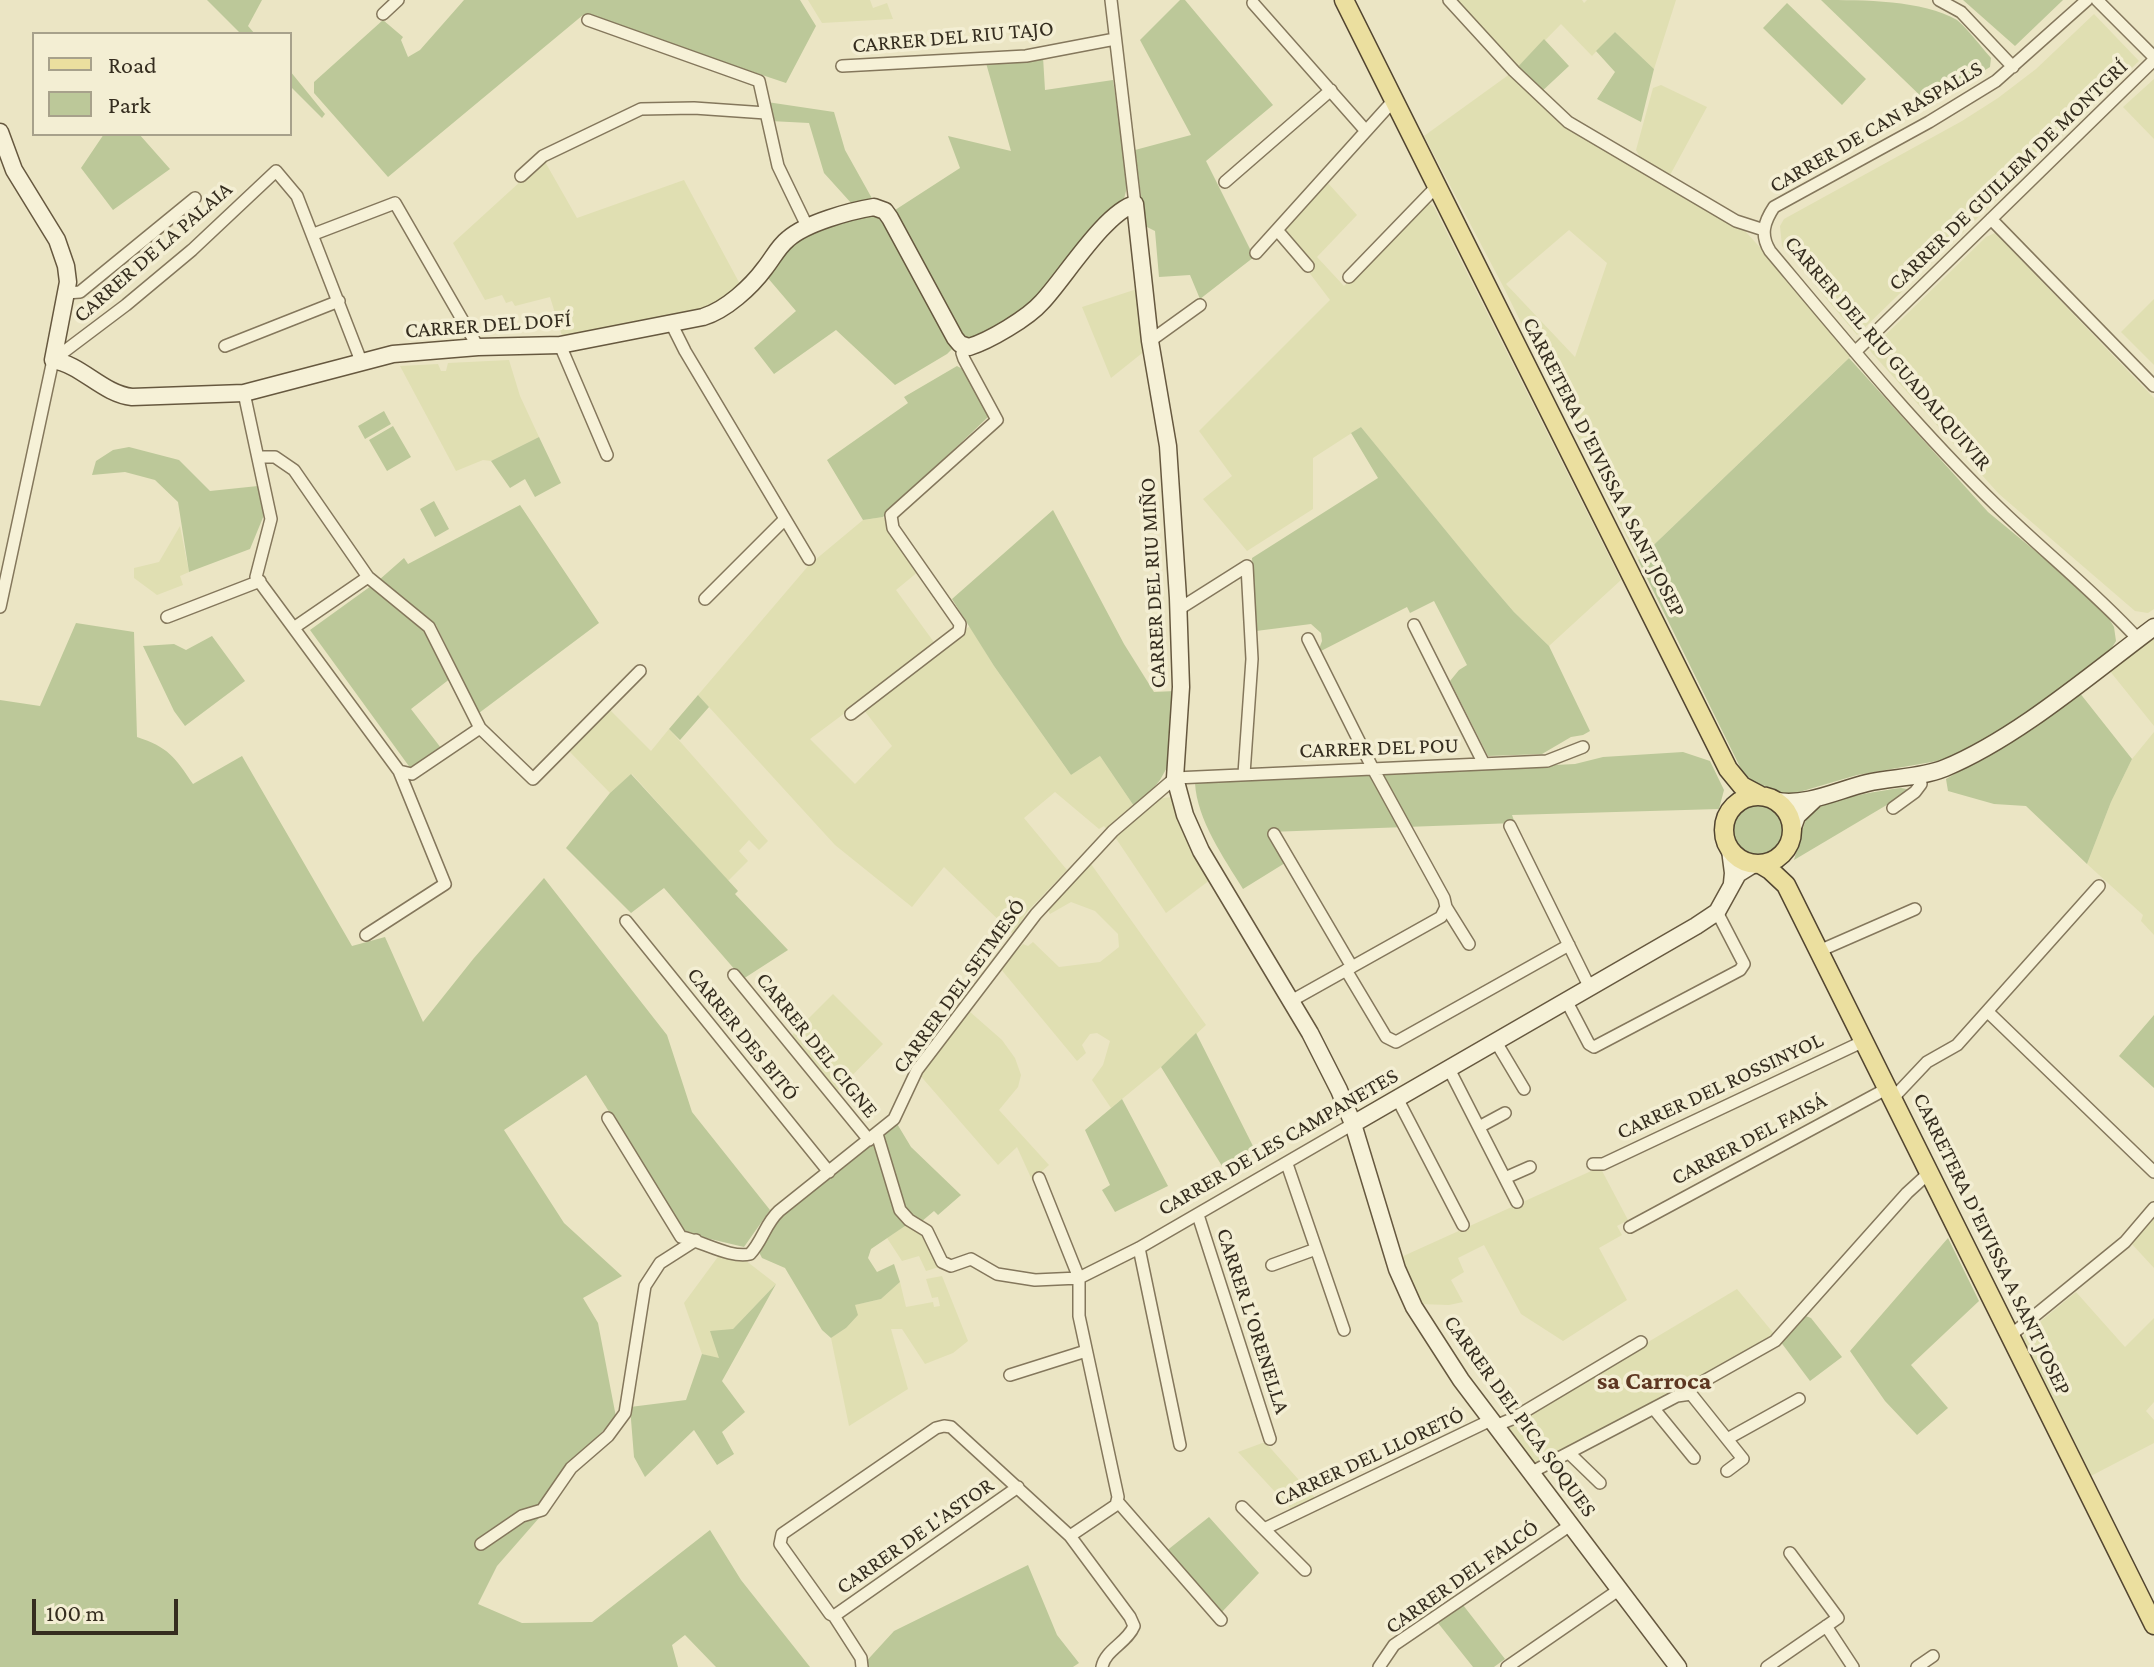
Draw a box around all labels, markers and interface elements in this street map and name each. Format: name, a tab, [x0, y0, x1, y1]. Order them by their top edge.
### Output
street label: CARRER DEL RIU TAJO	[851, 15, 1055, 59]
legend	[32, 32, 292, 136]
text: Road	[108, 51, 157, 78]
street label: CARRER DE GUILLEM DE MONTGRÍ	[1883, 54, 2133, 296]
street label: CARRER DE CAN RASPALLS	[1765, 55, 1987, 199]
text: Park	[108, 91, 151, 118]
street label: CARRER DE LA PALAIA	[68, 176, 238, 328]
street label: CARRER DEL RIU GUADALQUIVIR	[1779, 230, 1997, 476]
street label: CARRER DEL DOFÍ	[404, 306, 572, 344]
street label: CARRETERA D'EIVISSA A SANT JOSEP	[1517, 313, 1691, 621]
street label: CARRER DEL RIU MIÑO	[1134, 477, 1172, 689]
street label: CARRER DEL POU	[1299, 732, 1459, 764]
street label: CARRER DEL SETMESÓ	[887, 894, 1031, 1078]
street label: CARRER DES BITÓ	[681, 962, 805, 1106]
street label: CARRER DEL CIGNE	[750, 967, 884, 1123]
street label: CARRER DEL ROSSINYOL	[1613, 1027, 1827, 1145]
street label: CARRER DE LES CAMPANETES	[1153, 1062, 1403, 1222]
street label: CARRER DEL FAISÁ	[1667, 1087, 1831, 1191]
street label: CARRETERA D'EIVISSA A SANT JOSEP	[1907, 1089, 2077, 1399]
street label: CARRER L'ORENELLA	[1211, 1225, 1295, 1417]
street label: CARRER DEL PICA SOQUES	[1438, 1310, 1602, 1522]
district label: sa Carroca	[1597, 1365, 1711, 1397]
street label: CARRER DEL LLORETÓ	[1270, 1401, 1468, 1513]
street label: CARRER DE L'ASTOR	[831, 1472, 999, 1600]
street label: CARRER DEL FALCÓ	[1380, 1514, 1544, 1640]
scale bar	[36, 1583, 182, 1633]
text: 100 m	[46, 1599, 105, 1626]

